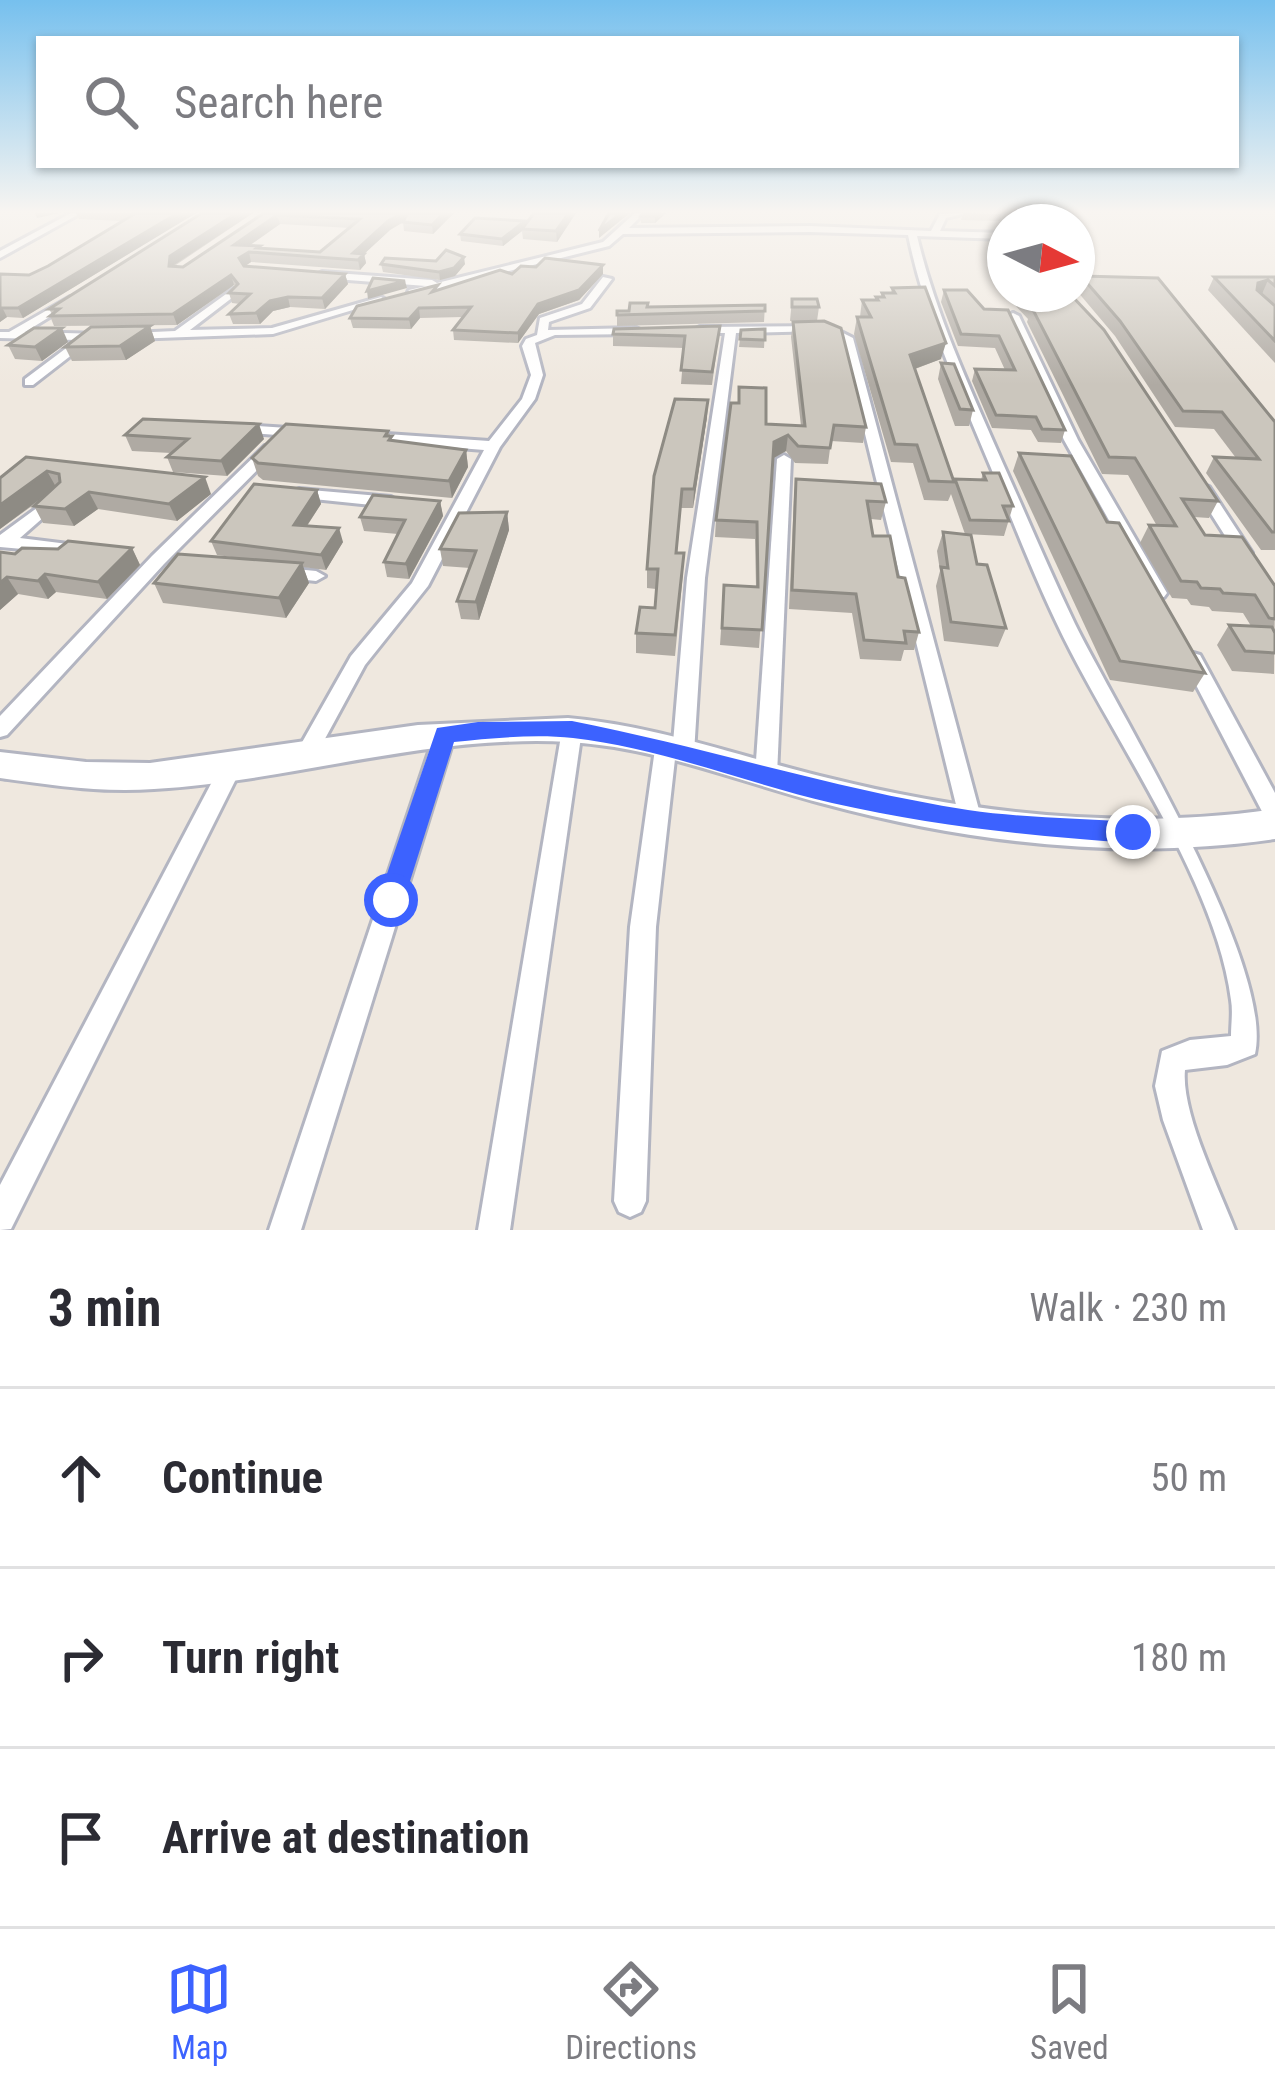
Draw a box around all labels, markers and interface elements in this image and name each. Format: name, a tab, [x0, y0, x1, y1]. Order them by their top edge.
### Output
search box	[36, 36, 1239, 168]
icon: search	[78, 69, 144, 135]
text: Search here	[174, 76, 383, 129]
north arrow	[987, 204, 1095, 312]
route end	[1106, 805, 1160, 859]
route start	[364, 873, 418, 927]
text: 3 min	[48, 1279, 161, 1338]
text: Walk · 230 m	[1029, 1285, 1227, 1331]
icon: ahead	[48, 1445, 114, 1511]
text: Continue	[162, 1451, 323, 1504]
text: 50 m	[1150, 1455, 1227, 1501]
icon: right	[48, 1625, 114, 1691]
text: Turn right	[162, 1631, 339, 1684]
text: 180 m	[1131, 1635, 1227, 1681]
icon: arrive	[48, 1805, 114, 1871]
text: Arrive at destination	[162, 1811, 530, 1864]
tab: Map	[166, 1956, 232, 2067]
tab: Directions	[565, 1956, 697, 2067]
tab: Saved	[1030, 1956, 1109, 2067]

